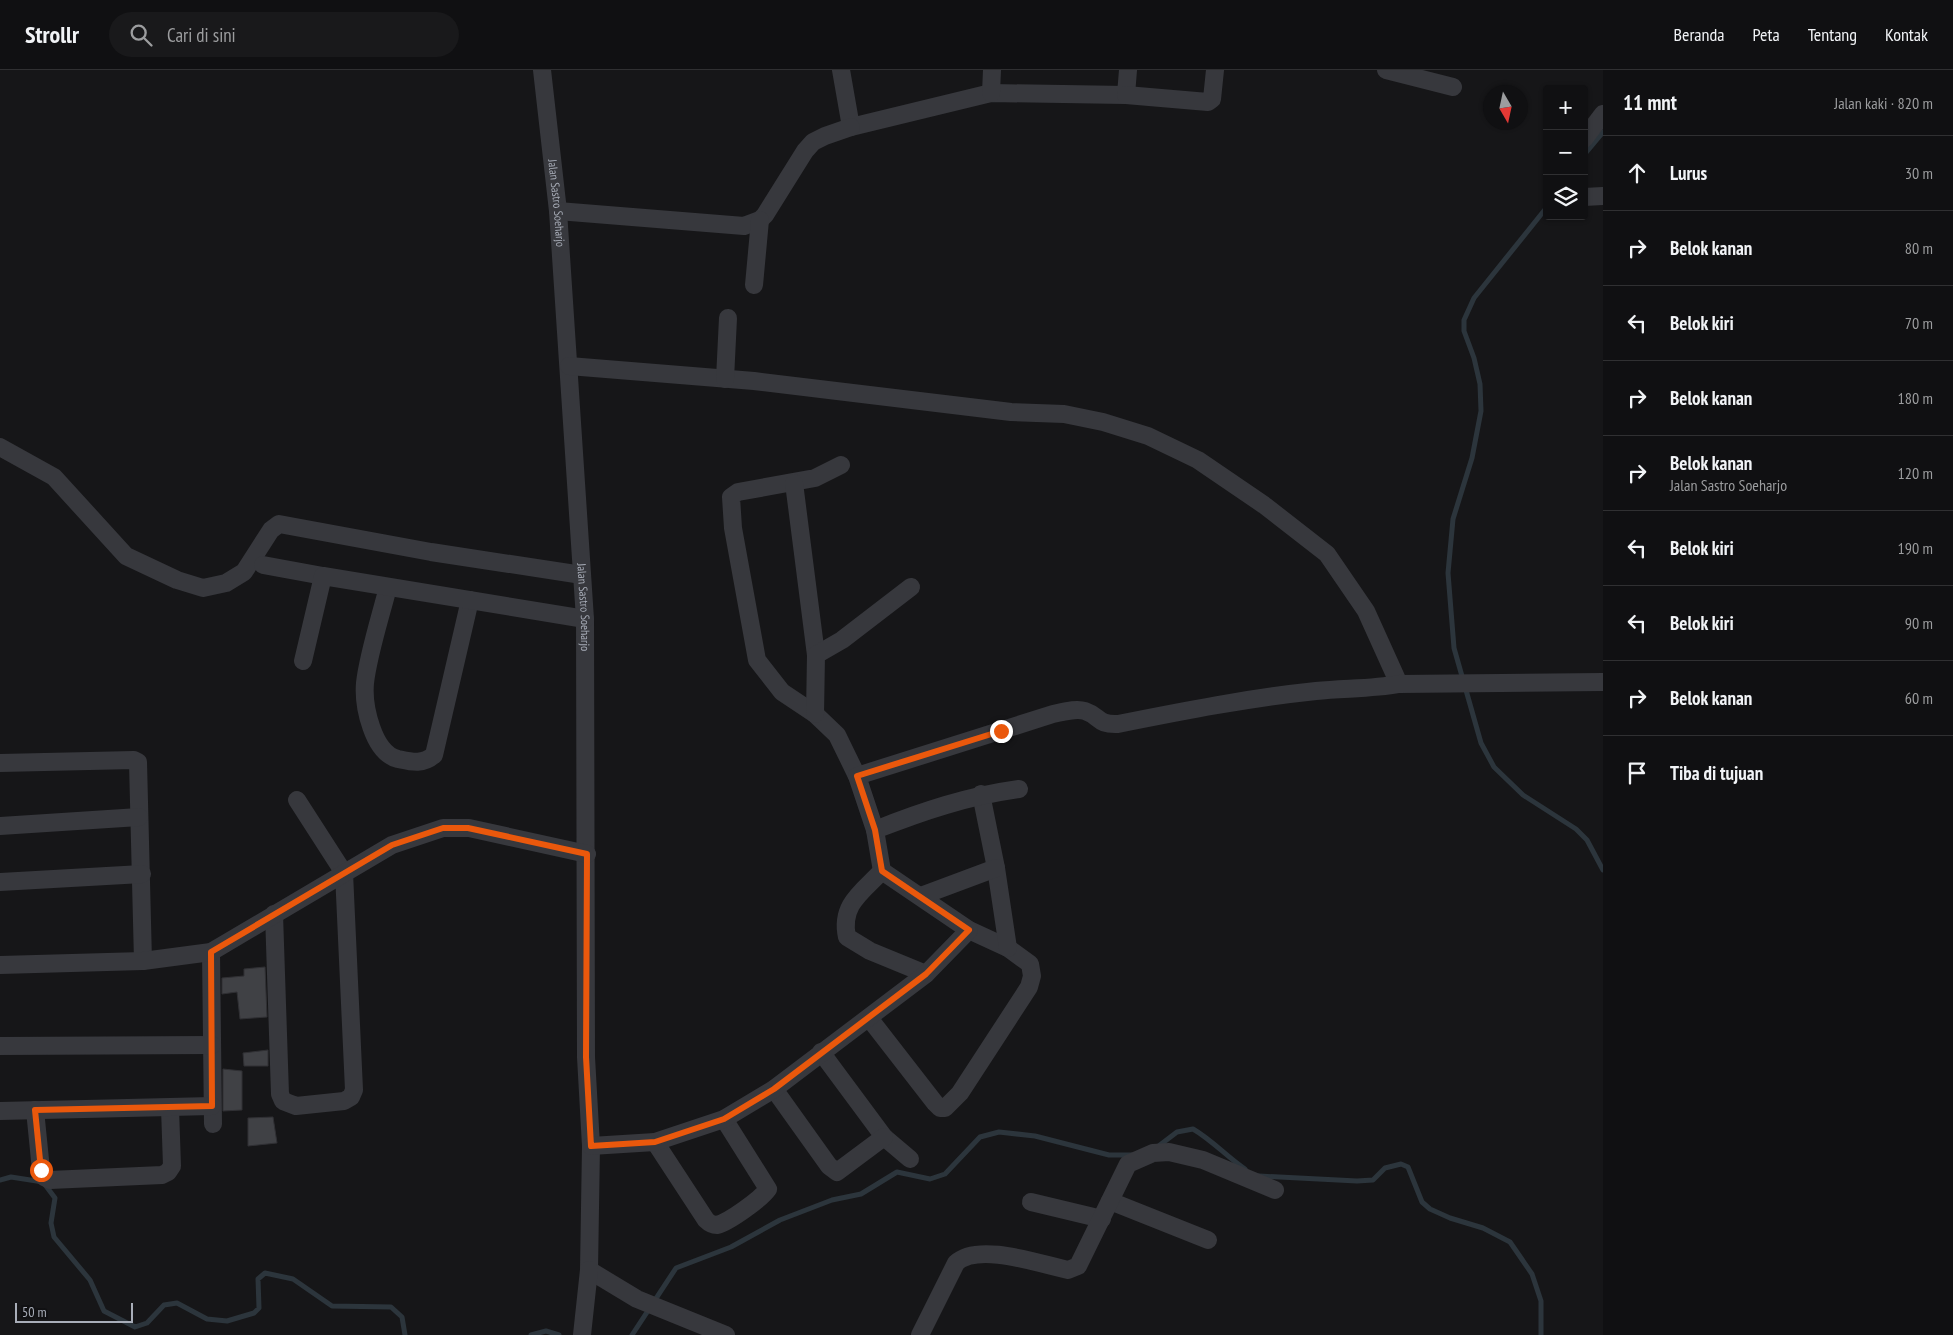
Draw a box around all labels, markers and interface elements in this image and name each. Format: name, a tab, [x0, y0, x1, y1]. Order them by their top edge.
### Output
search box	[109, 12, 459, 57]
text: Strollr	[25, 19, 79, 50]
icon: search	[127, 21, 155, 49]
text: Cari di sini	[167, 23, 236, 47]
text: Beranda	[1674, 23, 1724, 46]
text: Peta	[1752, 23, 1780, 46]
text: Tentang	[1808, 23, 1857, 46]
text: Kontak	[1885, 23, 1928, 46]
north arrow	[1483, 85, 1528, 130]
map controls	[1543, 85, 1588, 220]
button: +	[1543, 85, 1588, 130]
text: 11 mnt	[1623, 89, 1677, 116]
text: Jalan kaki · 820 m	[1834, 93, 1933, 113]
button: −	[1543, 130, 1588, 175]
street label: Jalan Sastro Soeharjo	[545, 158, 568, 247]
icon: ahead	[1623, 159, 1651, 187]
text: Lurus	[1670, 161, 1707, 185]
text: 30 m	[1905, 163, 1933, 183]
button: layers	[1543, 175, 1588, 220]
icon: right	[1623, 234, 1651, 262]
text: Belok kanan	[1670, 236, 1752, 260]
text: 80 m	[1905, 238, 1933, 258]
icon: left	[1623, 309, 1651, 337]
text: Belok kiri	[1670, 311, 1734, 335]
text: 70 m	[1905, 313, 1933, 333]
icon: right	[1623, 384, 1651, 412]
text: Belok kanan	[1670, 386, 1752, 410]
text: 180 m	[1898, 388, 1933, 408]
text: Belok kanan	[1670, 451, 1752, 475]
icon: right	[1623, 459, 1651, 487]
text: 120 m	[1898, 463, 1933, 483]
text: Jalan Sastro Soeharjo	[1670, 475, 1787, 495]
icon: left	[1623, 534, 1651, 562]
text: Belok kiri	[1670, 536, 1734, 560]
text: 190 m	[1898, 538, 1933, 558]
street label: Jalan Sastro Soeharjo	[574, 562, 593, 651]
icon: left	[1623, 609, 1651, 637]
text: Belok kiri	[1670, 611, 1734, 635]
text: 90 m	[1905, 613, 1933, 633]
icon: right	[1623, 684, 1651, 712]
text: Belok kanan	[1670, 686, 1752, 710]
text: 60 m	[1905, 688, 1933, 708]
route end	[990, 720, 1013, 743]
icon: arrive	[1623, 759, 1651, 787]
text: Tiba di tujuan	[1670, 761, 1763, 785]
route start	[30, 1159, 53, 1182]
scale bar	[15, 1300, 132, 1323]
text: 50 m	[22, 1303, 47, 1321]

